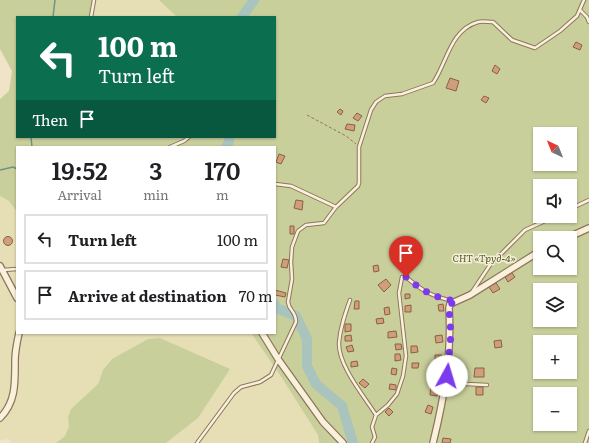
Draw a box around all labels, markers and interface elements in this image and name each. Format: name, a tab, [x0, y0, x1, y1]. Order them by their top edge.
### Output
text: 100 m	[98, 24, 178, 66]
icon: left	[32, 32, 84, 84]
text: Turn left	[98, 62, 175, 89]
text: Then	[32, 108, 68, 131]
icon: arrive	[76, 108, 98, 130]
north arrow	[533, 127, 577, 171]
map controls	[533, 127, 577, 431]
text: 19:52	[52, 152, 108, 187]
text: 3	[149, 152, 163, 187]
text: 170	[204, 152, 240, 187]
button: sound	[533, 179, 577, 223]
text: Arrival	[57, 185, 102, 204]
text: min	[143, 185, 169, 204]
text: m	[216, 185, 229, 204]
icon: left	[34, 228, 56, 250]
text: Turn left	[68, 228, 137, 251]
text: 100 m	[217, 228, 258, 251]
button: search	[533, 231, 577, 275]
pin	[389, 236, 423, 277]
icon: arrive	[395, 242, 417, 264]
park label: СНТ «Труд-4»	[452, 250, 516, 265]
button: layers	[533, 283, 577, 327]
icon: arrive	[34, 284, 56, 306]
text: Arrive at destination	[68, 284, 227, 307]
text: 70 m	[239, 284, 272, 307]
button: +	[533, 335, 577, 379]
position arrow	[426, 355, 468, 397]
button: −	[533, 387, 577, 431]

